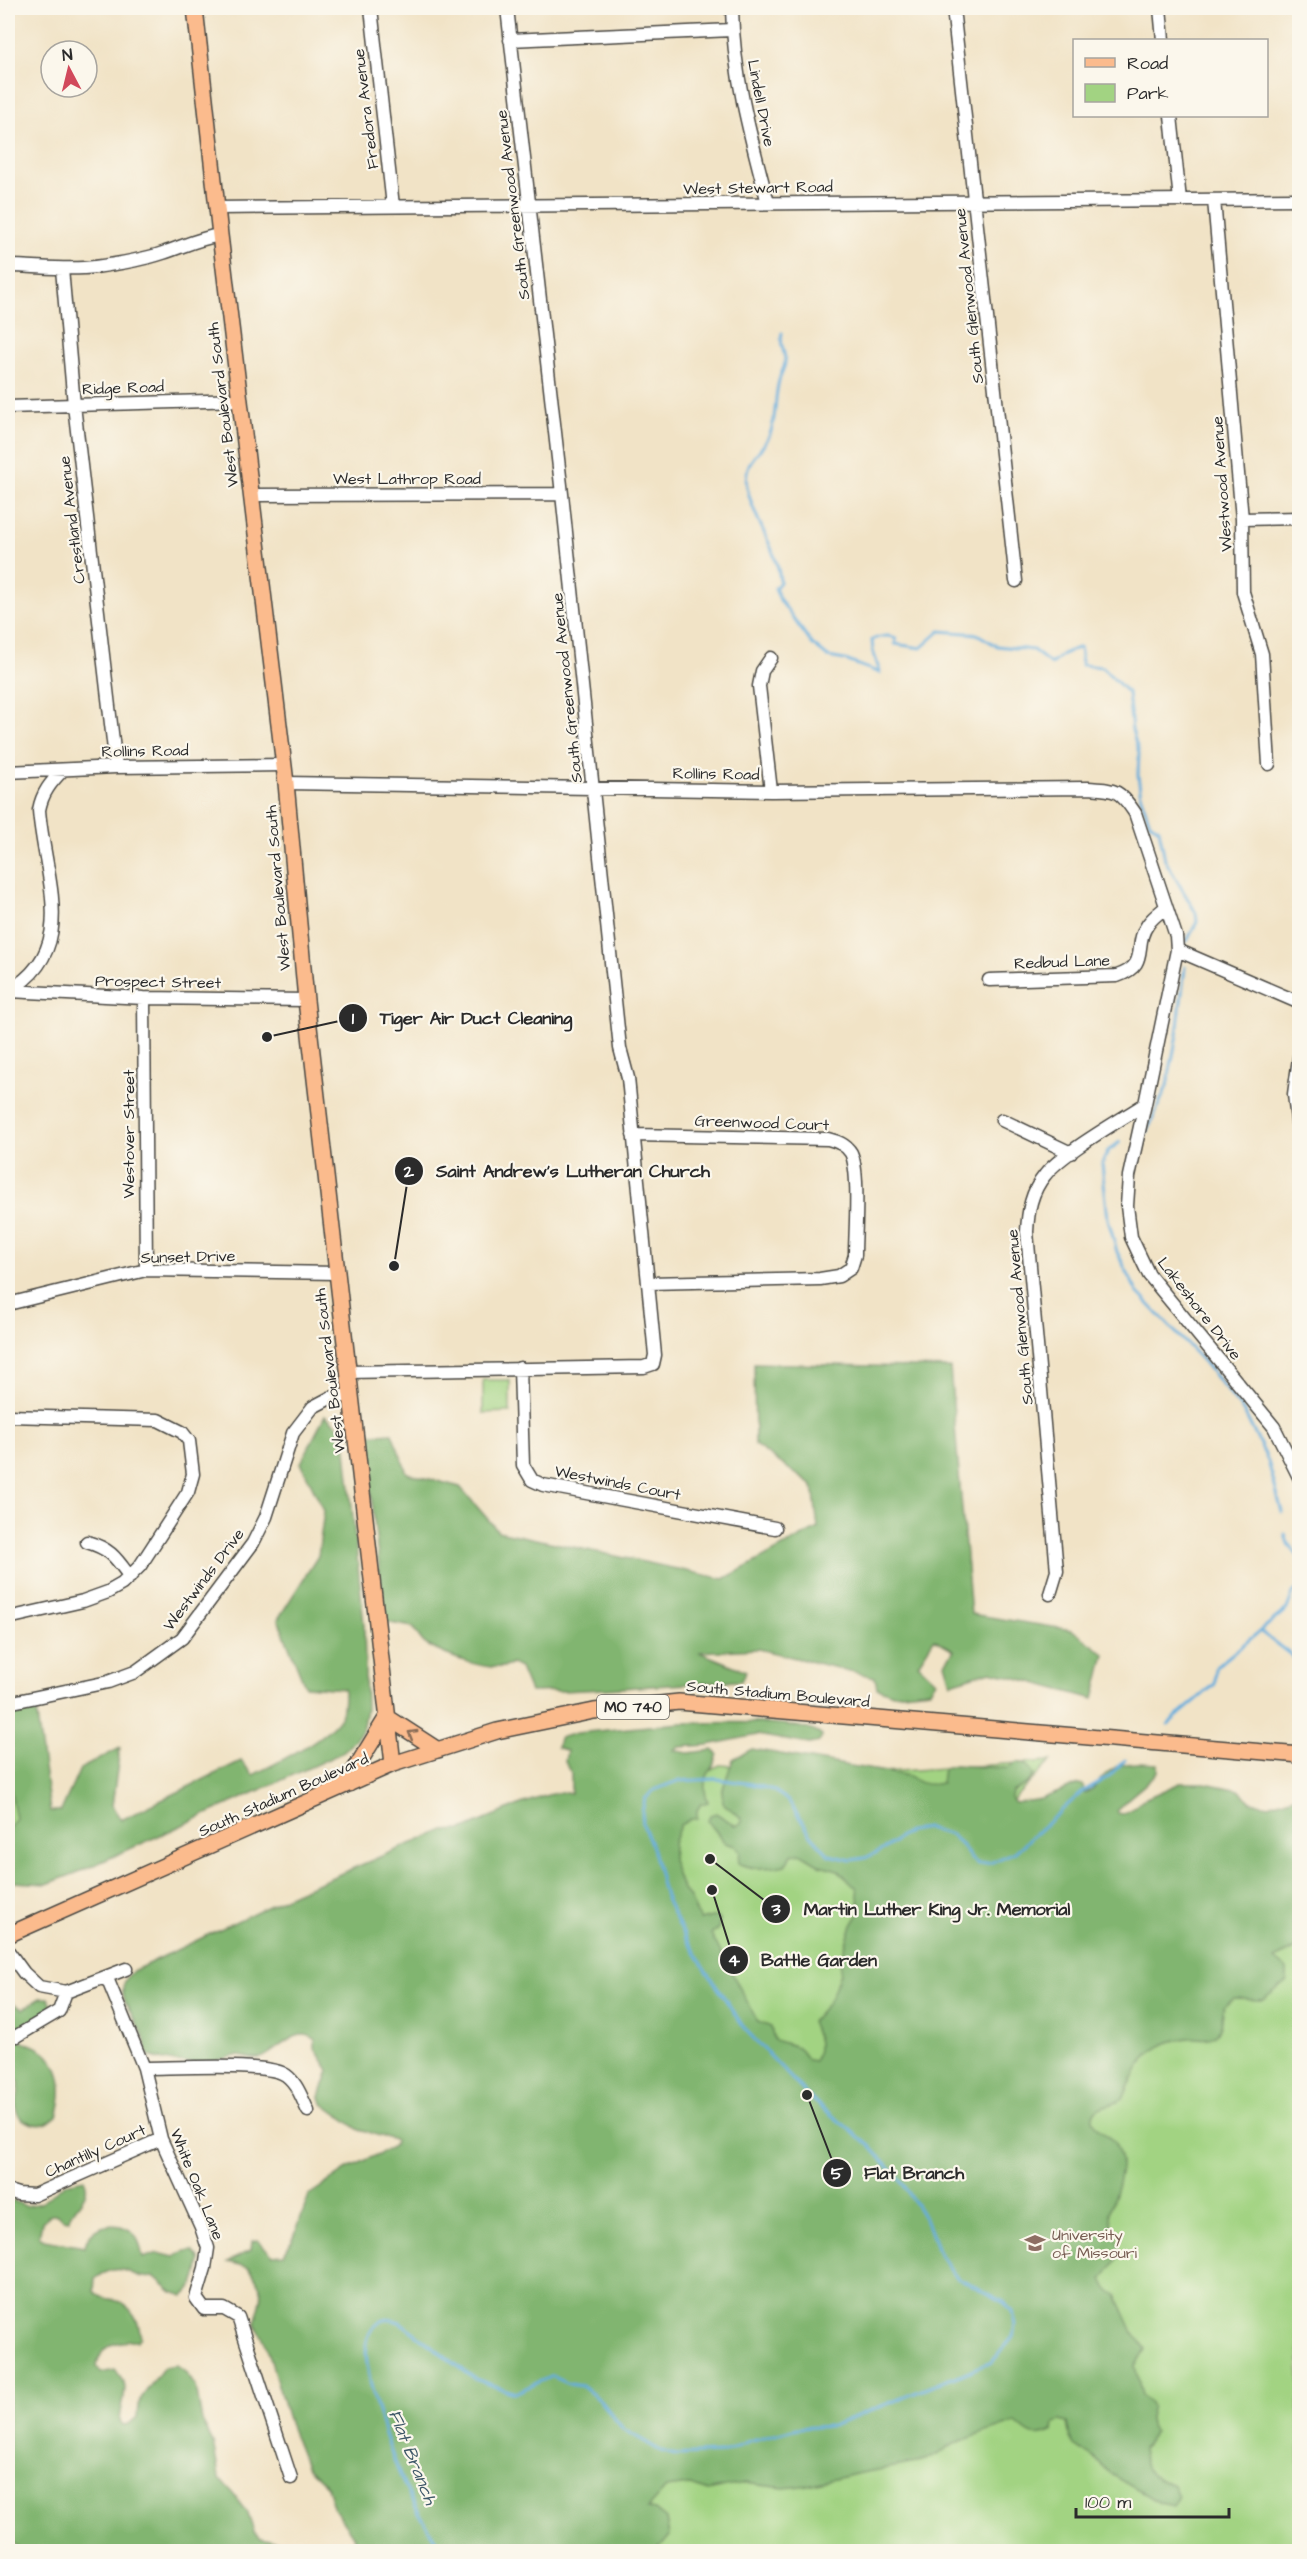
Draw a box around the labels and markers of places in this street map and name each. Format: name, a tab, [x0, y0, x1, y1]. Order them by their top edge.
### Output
callout: Tiger Air Duct Cleaning	[338, 1000, 584, 1036]
callout: Saint Andrew's Lutheran Church	[394, 1153, 722, 1189]
callout: Martin Luther King Jr. Memorial	[761, 1891, 1082, 1927]
callout: Battle Garden	[719, 1942, 889, 1978]
callout: Flat Branch	[822, 2155, 976, 2191]
place label: University of Missouri	[1052, 2224, 1138, 2264]
school or university icon: University of Missouri	[1023, 2231, 1047, 2255]

